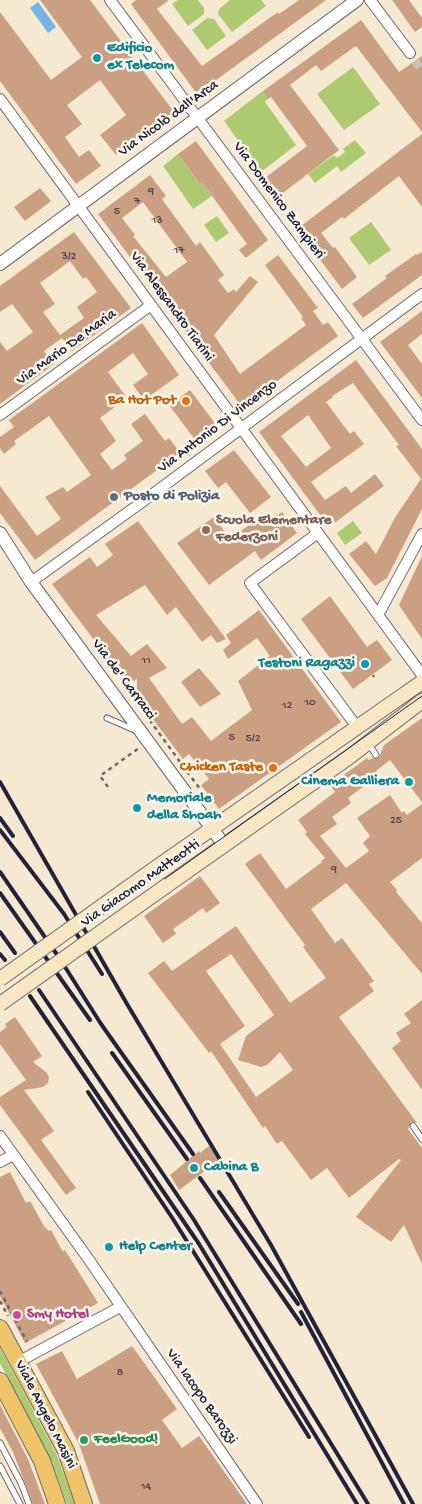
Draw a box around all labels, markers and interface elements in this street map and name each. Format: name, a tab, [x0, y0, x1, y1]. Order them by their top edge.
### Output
place label: Edificio ex Telecom	[107, 40, 174, 75]
marker: Edificio ex Telecom	[91, 52, 103, 64]
street label: Via Nicolò dall'Arca	[116, 77, 222, 161]
street label: Via Domenico Zampieri	[228, 139, 328, 263]
house number: 9	[148, 185, 154, 199]
house number: 7	[134, 195, 140, 209]
house number: 5	[114, 205, 120, 219]
house number: 13	[151, 214, 163, 228]
house number: 17	[173, 244, 185, 258]
street label: Via Alessandro Tiarini	[125, 248, 217, 366]
house number: 3/2	[62, 250, 76, 264]
street label: Via Mario De Maria	[14, 306, 120, 390]
street label: Via Antonio Di Vincenzo	[155, 376, 281, 478]
place label: Ba Hot Pot	[108, 392, 176, 410]
marker: Ba Hot Pot	[180, 395, 192, 407]
place label: Posto di Polizia	[124, 488, 219, 506]
marker: Posto di Polizia	[108, 491, 120, 503]
place label: Scuola Elementare Federzoni	[216, 512, 331, 547]
marker: Scuola Elementare Federzoni	[200, 524, 212, 536]
street label: Via de' Carracci	[87, 636, 159, 724]
house number: 11	[141, 654, 151, 668]
place label: Testoni Ragazzi	[259, 655, 355, 673]
marker: Testoni Ragazzi	[359, 658, 371, 670]
house number: 10	[304, 696, 316, 710]
house number: 12	[282, 699, 292, 713]
house number: 5	[229, 731, 235, 745]
house number: 5/2	[245, 732, 261, 746]
place label: Chicken Taste	[180, 759, 263, 777]
marker: Chicken Taste	[267, 762, 279, 774]
place label: Cinema Galliera	[301, 773, 399, 791]
marker: Cinema Galliera	[403, 776, 415, 788]
place label: Memoriale della Shoah	[147, 790, 221, 825]
marker: Memoriale della Shoah	[131, 802, 143, 814]
house number: 25	[390, 814, 402, 828]
street label: Via Giacomo Matteotti	[78, 836, 204, 932]
house number: 9	[331, 863, 337, 877]
place label: Cabina B	[204, 1159, 258, 1177]
marker: Cabina B	[188, 1162, 200, 1174]
place label: Help Center	[119, 1238, 192, 1256]
marker: Help Center	[103, 1241, 115, 1253]
place label: Smy Hotel	[27, 1306, 89, 1324]
marker: Smy Hotel	[11, 1309, 23, 1321]
street label: Via Iacopo Barozzi	[161, 1346, 241, 1448]
street label: Viale Angelo Masini	[10, 1358, 80, 1472]
house number: 8	[117, 1366, 123, 1380]
place label: FeelGood!	[94, 1431, 158, 1449]
marker: FeelGood!	[78, 1434, 90, 1446]
house number: 14	[141, 1480, 151, 1494]

